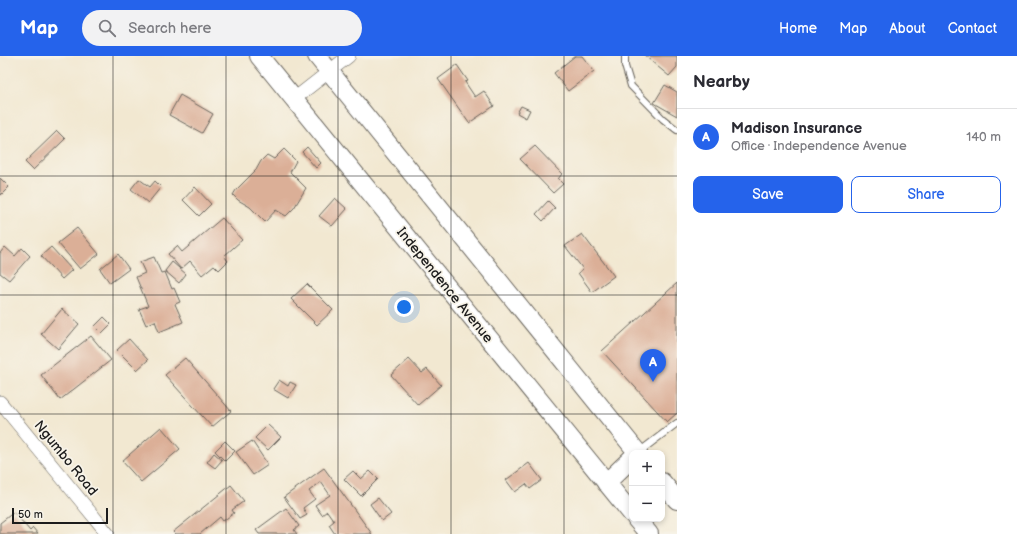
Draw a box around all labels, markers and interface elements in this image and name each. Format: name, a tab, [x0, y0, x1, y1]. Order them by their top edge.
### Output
search box	[82, 10, 362, 46]
text: Map	[20, 17, 58, 40]
icon: search	[96, 17, 118, 39]
text: Search here	[128, 19, 211, 38]
text: Home	[779, 20, 817, 37]
text: Map	[839, 20, 867, 37]
text: About	[889, 20, 926, 37]
text: Contact	[948, 20, 997, 37]
text: Nearby	[693, 72, 750, 92]
text: Madison Insurance	[731, 119, 862, 138]
text: A	[702, 129, 710, 145]
text: 140 m	[966, 129, 1001, 145]
text: Office · Independence Avenue	[731, 138, 907, 154]
button: Save	[693, 176, 843, 213]
button: Share	[851, 176, 1001, 213]
street label: Independence Avenue	[393, 224, 497, 346]
your location	[394, 297, 414, 317]
pin: A	[640, 349, 666, 382]
street label: Ngumbo Road	[31, 417, 101, 499]
map controls	[629, 450, 665, 522]
button: +	[629, 450, 665, 486]
button: −	[629, 486, 665, 522]
scale bar	[12, 506, 108, 525]
text: 50 m	[18, 508, 43, 521]

